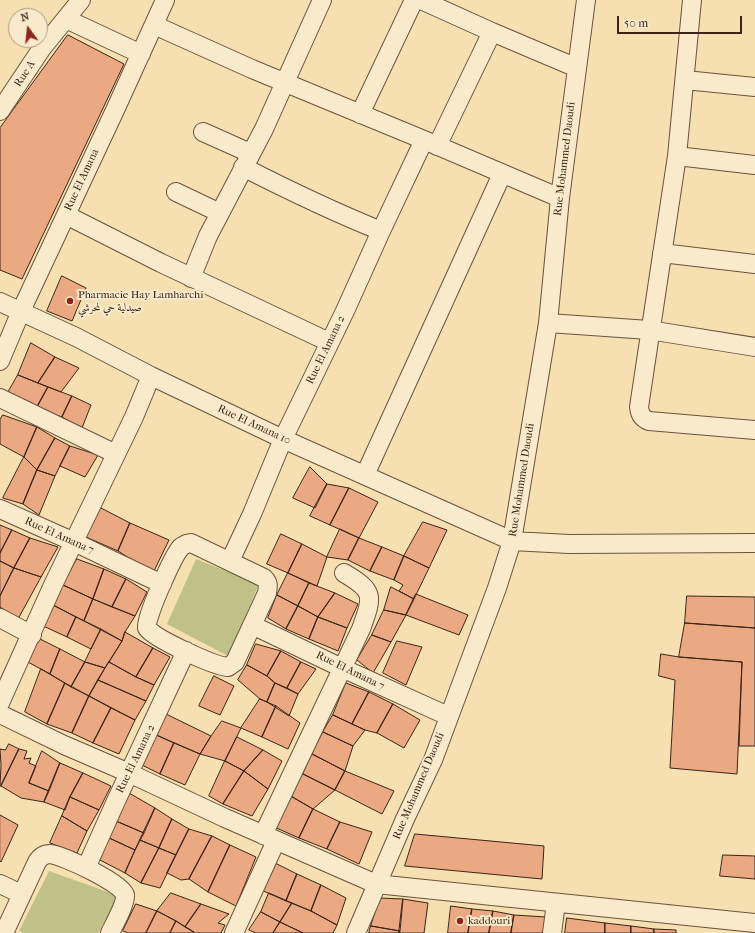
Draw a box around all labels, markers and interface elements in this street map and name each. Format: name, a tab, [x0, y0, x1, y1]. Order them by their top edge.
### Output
north arrow	[8, 8, 48, 48]
scale bar	[619, 8, 744, 34]
text: N	[19, 10, 31, 24]
text: 50 m	[624, 16, 648, 30]
street label: Rue A	[12, 58, 38, 90]
street label: Rue Mohammed Daoudi	[551, 101, 579, 217]
street label: Rue El Amana	[62, 147, 102, 213]
place label: Pharmacie Hay Lamharchi صيدلية حي لمحرشي	[78, 288, 203, 314]
marker: Pharmacie Hay Lamharchi صيدلية حي لمحرشي	[65, 296, 75, 306]
street label: Rue El Amana 2	[304, 314, 348, 386]
street label: Rue El Amana 10	[215, 402, 293, 448]
street label: Rue Mohammed Daoudi	[506, 422, 538, 538]
street label: Rue El Amana 7	[22, 515, 96, 557]
street label: Rue El Amana 7	[314, 649, 386, 693]
street label: Rue El Amana 2	[114, 723, 158, 795]
street label: Rue Mohammed Daoudi	[390, 731, 448, 841]
place label: kaddouri	[468, 914, 510, 928]
marker: kaddouri	[455, 916, 465, 926]

